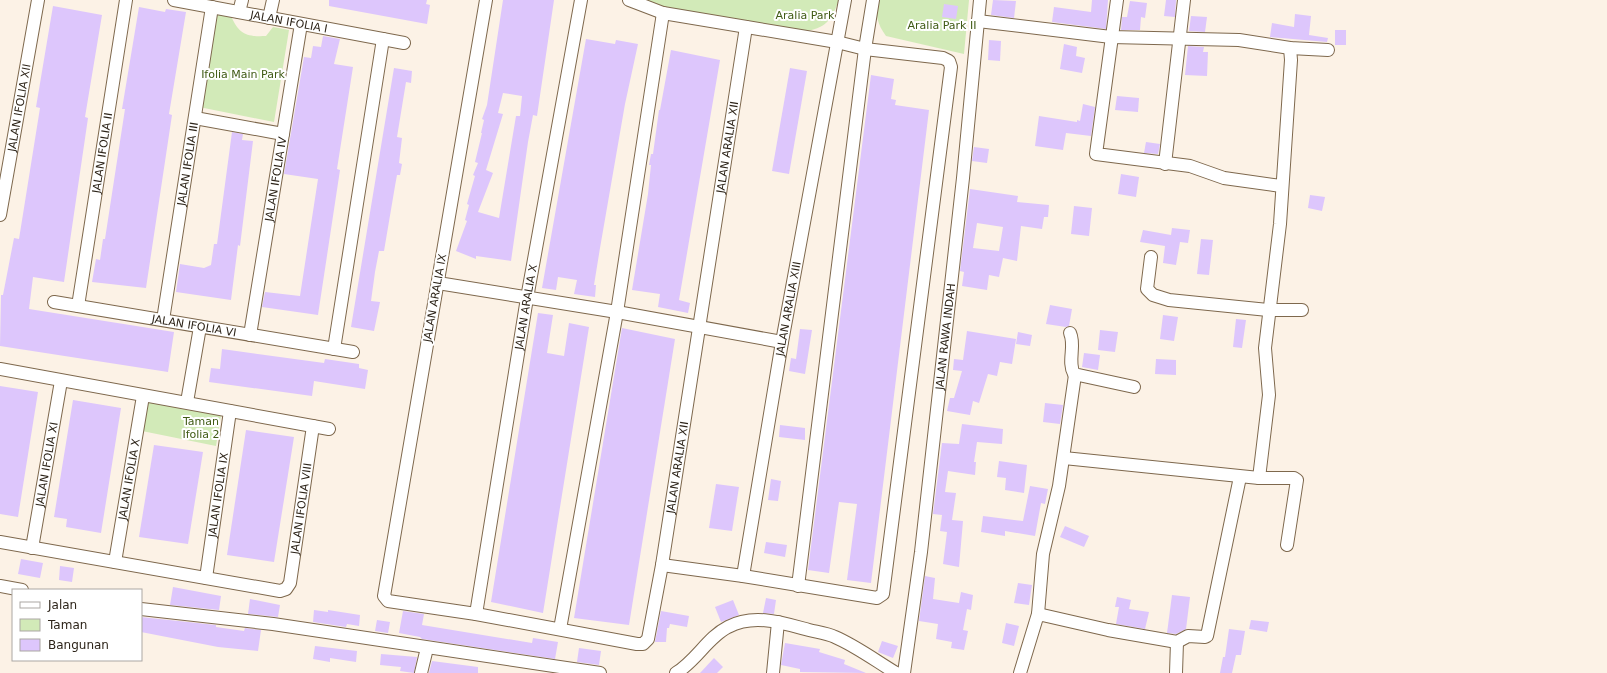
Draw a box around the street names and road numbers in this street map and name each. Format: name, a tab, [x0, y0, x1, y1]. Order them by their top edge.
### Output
street label: JALAN IFOLIA I	[248, 8, 329, 35]
street label: JALAN IFOLIA XII	[5, 63, 33, 154]
street label: JALAN ARALIA XII	[713, 100, 741, 195]
street label: JALAN IFOLIA II	[89, 112, 115, 195]
street label: JALAN IFOLIA III	[174, 121, 200, 208]
street label: JALAN IFOLIA IV	[262, 135, 289, 223]
street label: JALAN ARALIA IX	[421, 252, 449, 344]
street label: JALAN ARALIA XIII	[773, 260, 803, 358]
street label: JALAN ARALIA X	[512, 263, 540, 352]
street label: JALAN RAWA INDAH	[933, 283, 958, 392]
street label: JALAN IFOLIA VI	[150, 312, 237, 339]
street label: JALAN ARALIA XII	[663, 420, 691, 515]
street label: JALAN IFOLIA XI	[33, 421, 60, 509]
street label: JALAN IFOLIA X	[116, 437, 142, 522]
street label: JALAN IFOLIA IX	[205, 451, 231, 539]
street label: JALAN IFOLIA VIII	[288, 462, 314, 556]

